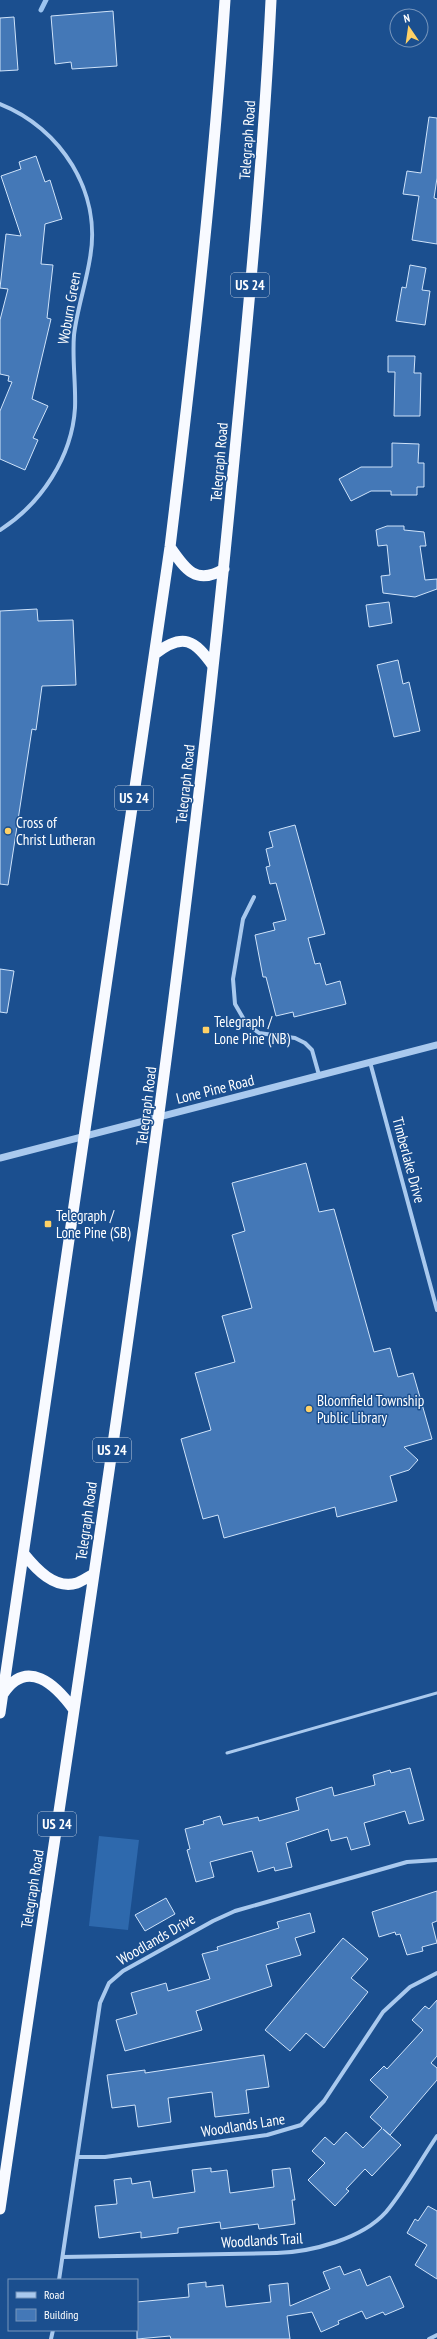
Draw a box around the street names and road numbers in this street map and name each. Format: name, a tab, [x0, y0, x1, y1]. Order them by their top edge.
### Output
street label: Telegraph Road	[235, 100, 259, 180]
street label: Woburn Green	[53, 270, 85, 346]
road number: US 24	[231, 273, 269, 297]
street label: Telegraph Road	[206, 422, 232, 502]
street label: Telegraph Road	[171, 744, 199, 824]
road number: US 24	[115, 786, 153, 810]
street label: Telegraph Road	[132, 1065, 160, 1147]
street label: Lone Pine Road	[174, 1070, 256, 1108]
street label: Timberlake Drive	[388, 1115, 430, 1205]
road number: US 24	[93, 1438, 131, 1462]
street label: Telegraph Road	[71, 1480, 101, 1562]
road number: US 24	[38, 1812, 76, 1836]
street label: Telegraph Road	[16, 1848, 48, 1930]
street label: Woodlands Drive	[114, 1909, 198, 1969]
street label: Woodlands Lane	[200, 2109, 286, 2141]
street label: Woodlands Trail	[221, 2228, 304, 2252]

